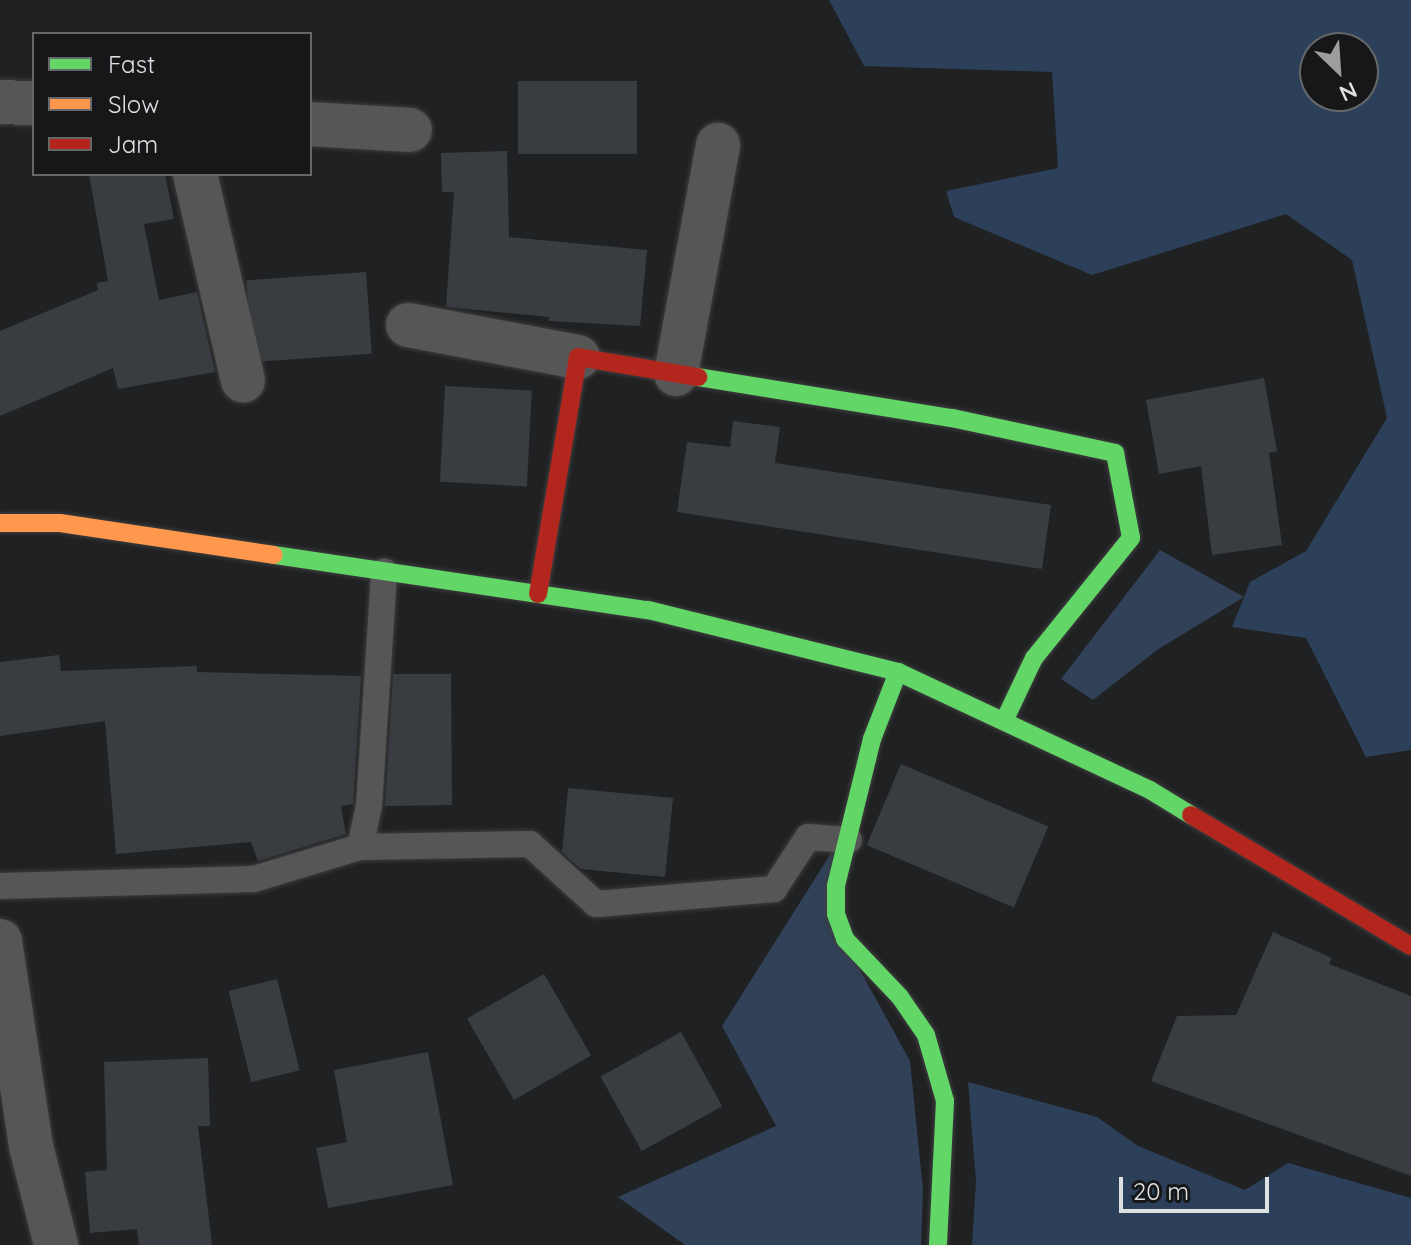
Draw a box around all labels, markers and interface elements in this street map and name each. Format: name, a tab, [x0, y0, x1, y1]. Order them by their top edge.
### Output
legend	[32, 32, 312, 176]
north arrow	[1299, 32, 1379, 112]
text: Fast	[108, 49, 155, 79]
text: N	[1335, 76, 1362, 108]
text: Slow	[108, 89, 159, 119]
text: Jam	[108, 129, 158, 159]
scale bar	[1123, 1161, 1273, 1211]
text: 20 m	[1133, 1176, 1189, 1206]

